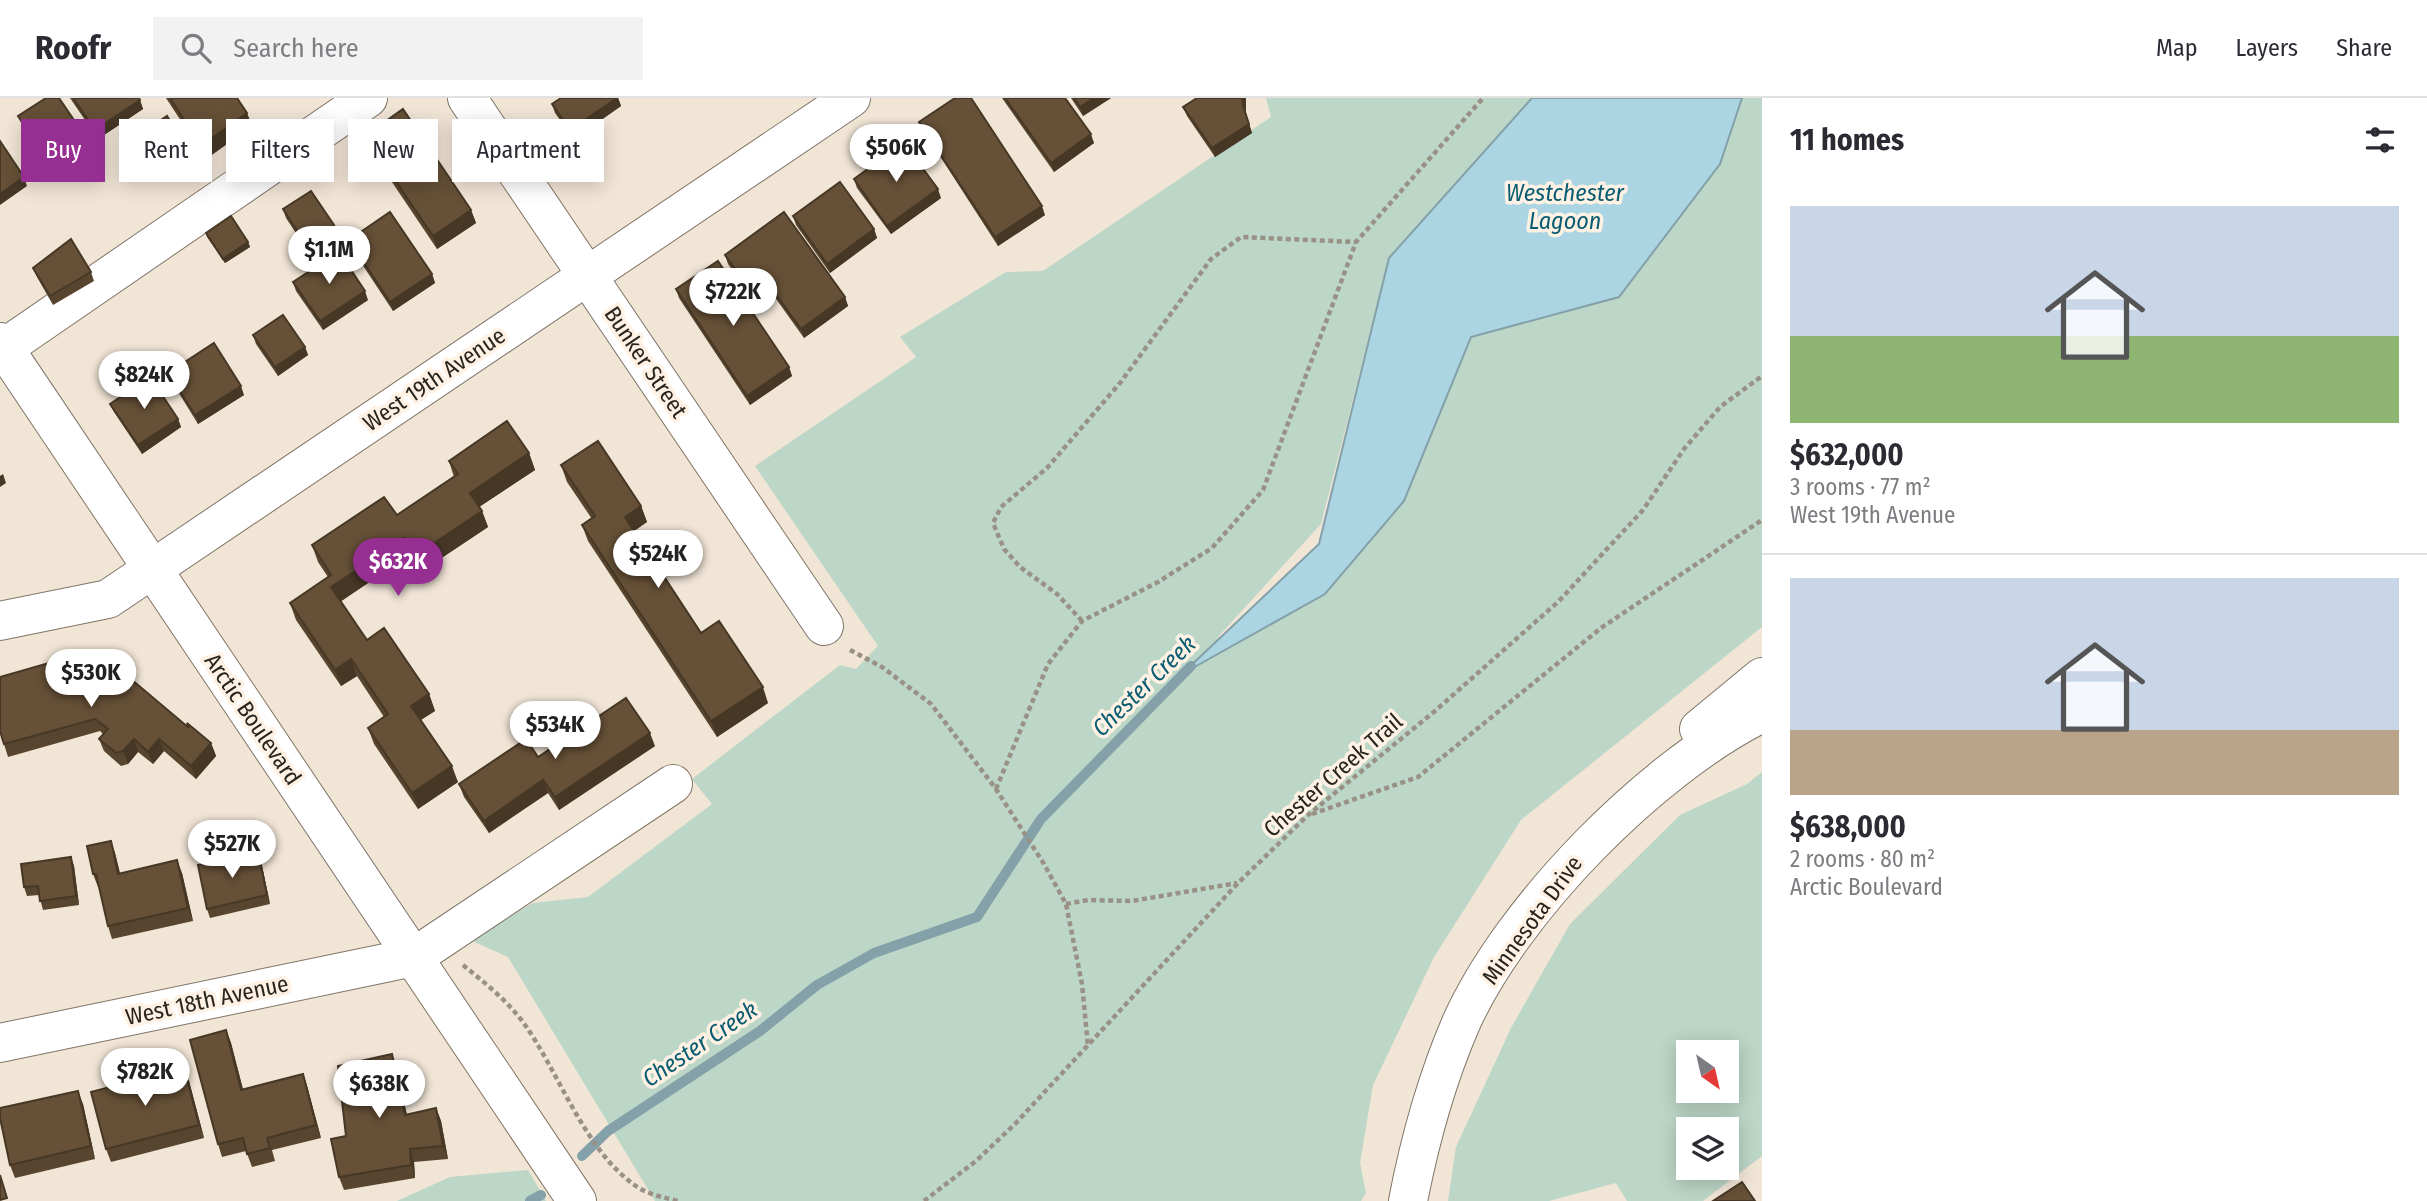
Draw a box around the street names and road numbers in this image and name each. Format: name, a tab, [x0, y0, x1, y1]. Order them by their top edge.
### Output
street label: Bunker Street	[598, 301, 694, 424]
street label: West 19th Avenue	[358, 321, 510, 437]
street label: Arctic Boulevard	[199, 648, 307, 790]
street label: Chester Creek Trail	[1258, 707, 1408, 843]
street label: Minnesota Drive	[1476, 850, 1588, 990]
street label: West 18th Avenue	[123, 969, 291, 1031]

